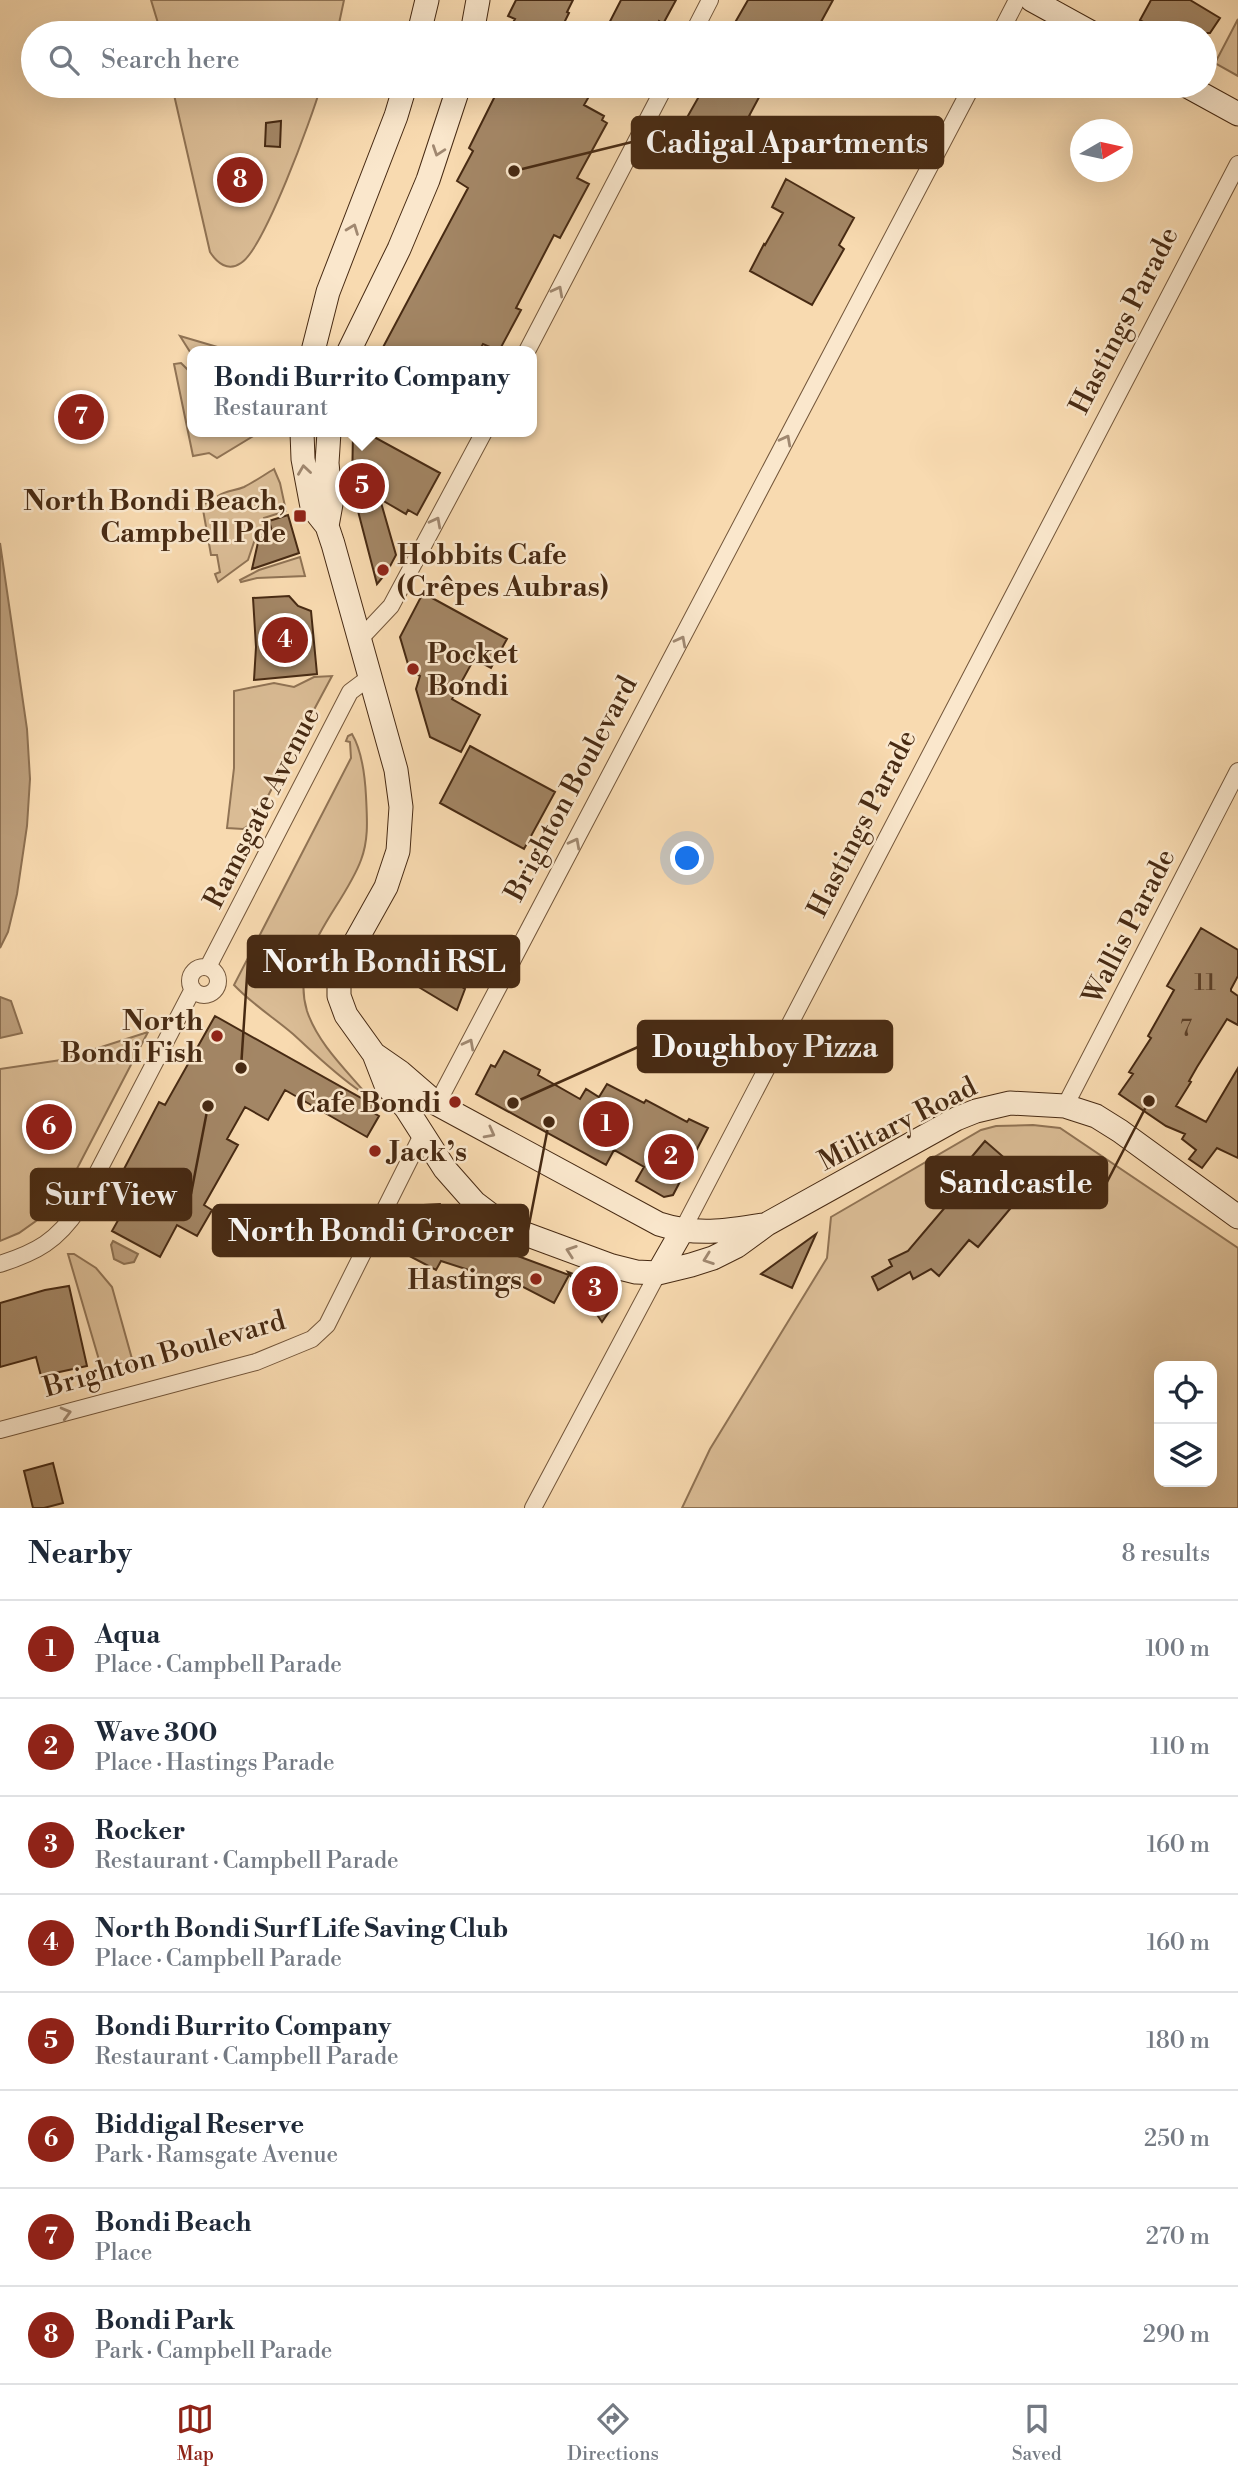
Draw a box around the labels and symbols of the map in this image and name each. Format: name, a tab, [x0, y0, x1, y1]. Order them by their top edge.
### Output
callout: Cadigal Apartments	[632, 117, 943, 168]
north arrow	[1070, 119, 1133, 182]
text: Cadigal Apartments	[646, 125, 928, 163]
one-way arrow	[432, 144, 446, 156]
pin: 8	[217, 154, 263, 206]
street label: Hastings Parade	[1062, 221, 1187, 420]
one-way arrow	[344, 223, 358, 235]
one-way arrow	[550, 286, 563, 298]
pin: 7	[58, 391, 104, 443]
one-way arrow	[778, 435, 792, 447]
pin: 5	[339, 460, 385, 512]
one-way arrow	[297, 464, 312, 475]
place label: North Bondi Beach, Campbell Pde	[23, 484, 286, 551]
marker: North Bondi Beach, Campbell Pde	[292, 508, 308, 524]
one-way arrow	[428, 517, 441, 529]
place label: Hobbits Cafe (Crêpes Aubras)	[397, 538, 608, 605]
marker: Hobbits Cafe (Crêpes Aubras)	[375, 562, 391, 578]
pin: 4	[262, 614, 308, 666]
one-way arrow	[672, 636, 686, 648]
place label: Pocket Bondi	[427, 637, 519, 704]
marker: Pocket Bondi	[405, 661, 421, 677]
street label: Brighton Boulevard	[497, 670, 646, 908]
street label: Ramsgate Avenue	[196, 701, 328, 914]
street label: Hastings Parade	[800, 724, 925, 923]
one-way arrow	[567, 837, 580, 850]
your location	[670, 841, 704, 875]
street label: Wallis Parade	[1075, 843, 1183, 1011]
callout: North Bondi RSL	[248, 936, 519, 987]
text: North Bondi RSL	[262, 944, 506, 982]
house number: 11	[1194, 968, 1216, 998]
place label: North Bondi Fish	[60, 1004, 203, 1071]
house number: 7	[1180, 1014, 1192, 1044]
callout: Doughboy Pizza	[638, 1021, 892, 1072]
marker: North Bondi Fish	[209, 1028, 225, 1044]
text: Doughboy Pizza	[652, 1029, 879, 1067]
one-way arrow	[461, 1039, 474, 1051]
street label: Military Road	[813, 1069, 983, 1179]
place label: Cafe Bondi	[296, 1086, 441, 1121]
marker: Cafe Bondi	[447, 1094, 463, 1110]
pin: 1	[583, 1098, 629, 1150]
pin: 6	[26, 1101, 72, 1153]
one-way arrow	[483, 1125, 496, 1138]
pin: 2	[648, 1131, 694, 1183]
place label: Jack’s	[385, 1135, 467, 1170]
marker: Jack’s	[367, 1143, 383, 1159]
callout: Sandcastle	[926, 1157, 1107, 1208]
text: Sandcastle	[939, 1165, 1093, 1203]
callout: Surf View	[31, 1169, 191, 1220]
text: Surf View	[45, 1177, 178, 1215]
callout: North Bondi Grocer	[213, 1205, 528, 1256]
text: North Bondi Grocer	[228, 1213, 514, 1251]
one-way arrow	[565, 1245, 577, 1259]
one-way arrow	[703, 1250, 715, 1264]
place label: Hastings	[408, 1263, 522, 1298]
pin: 3	[572, 1263, 618, 1315]
marker: Hastings	[528, 1271, 544, 1287]
street label: Brighton Boulevard	[38, 1303, 289, 1406]
one-way arrow	[60, 1406, 72, 1421]

